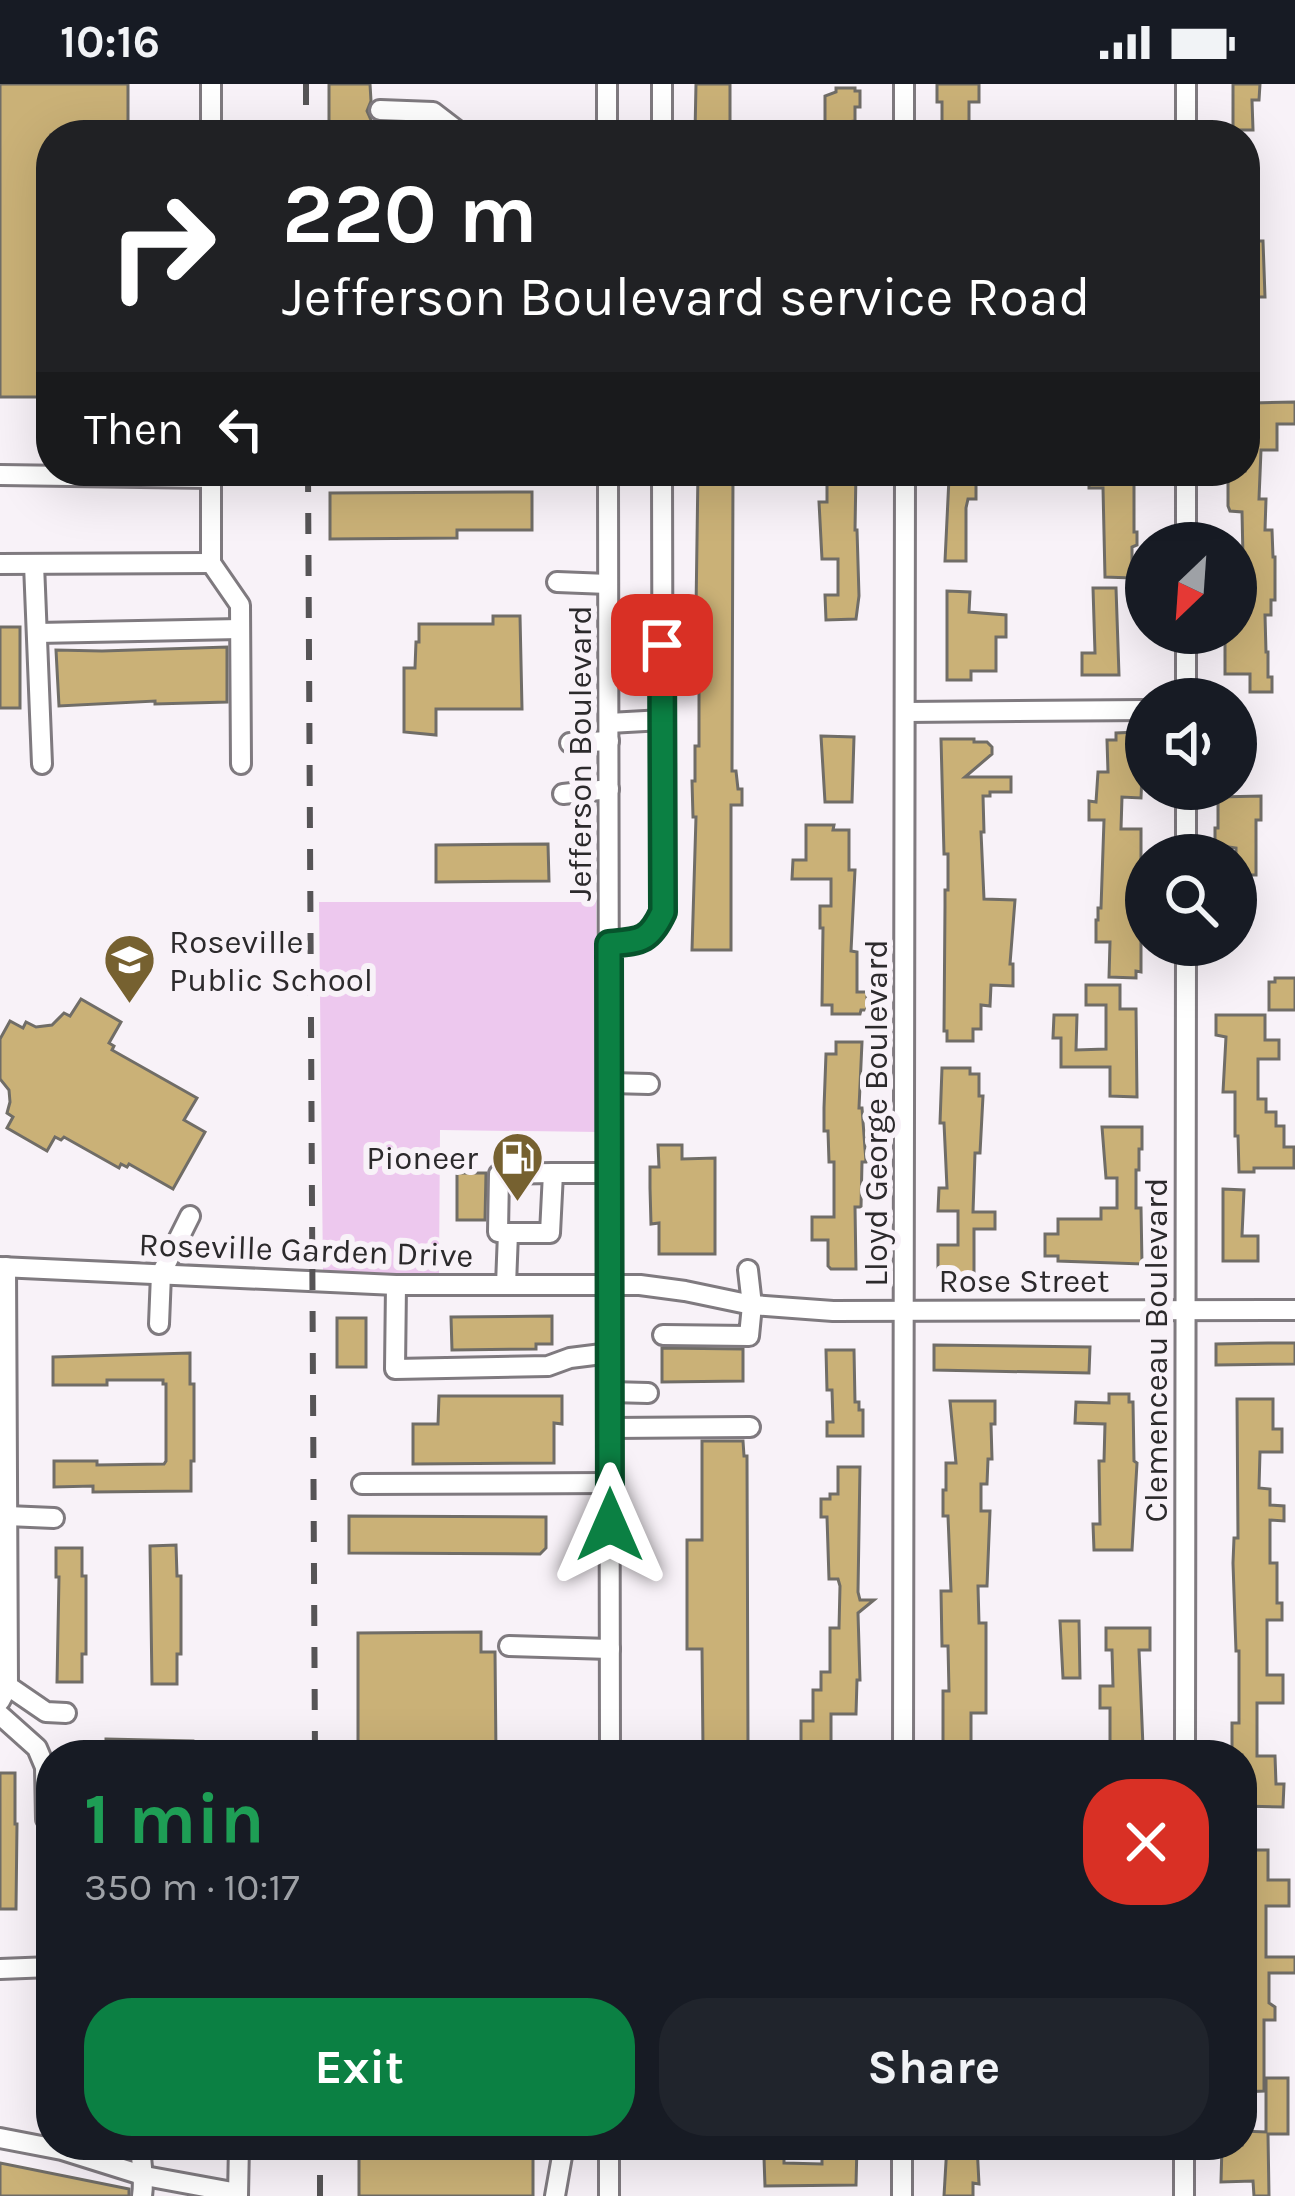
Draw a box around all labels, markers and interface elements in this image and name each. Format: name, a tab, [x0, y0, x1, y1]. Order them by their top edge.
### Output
text: 10:16	[60, 16, 160, 68]
text: 220 m	[282, 165, 538, 263]
icon: right	[84, 168, 240, 324]
text: Jefferson Boulevard service Road	[282, 265, 1090, 329]
icon: left	[208, 396, 274, 462]
text: Then	[84, 403, 184, 455]
north arrow	[1125, 522, 1257, 654]
map controls	[1125, 522, 1257, 966]
pin	[611, 594, 713, 696]
street label: Jefferson Boulevard	[561, 605, 599, 901]
icon: arrive	[629, 612, 695, 678]
button: sound	[1125, 678, 1257, 810]
button: search	[1125, 834, 1257, 966]
place label: Roseville Public School	[169, 923, 373, 999]
school or university icon: Roseville Public School	[102, 932, 158, 1006]
street label: Lloyd George Boulevard	[857, 939, 895, 1287]
fuel station icon: Pioneer	[489, 1129, 545, 1203]
place label: Pioneer	[366, 1139, 478, 1177]
street label: Clemenceau Boulevard	[1137, 1177, 1175, 1523]
street label: Roseville Garden Drive	[138, 1225, 474, 1275]
street label: Rose Street	[939, 1262, 1109, 1300]
position arrow	[547, 1462, 673, 1588]
text: 1 min	[84, 1777, 265, 1861]
button: close	[1083, 1779, 1209, 1905]
text: 350 m · 10:17	[84, 1864, 300, 1910]
button: Exit	[84, 1998, 635, 2136]
button: Share	[659, 1998, 1209, 2136]

